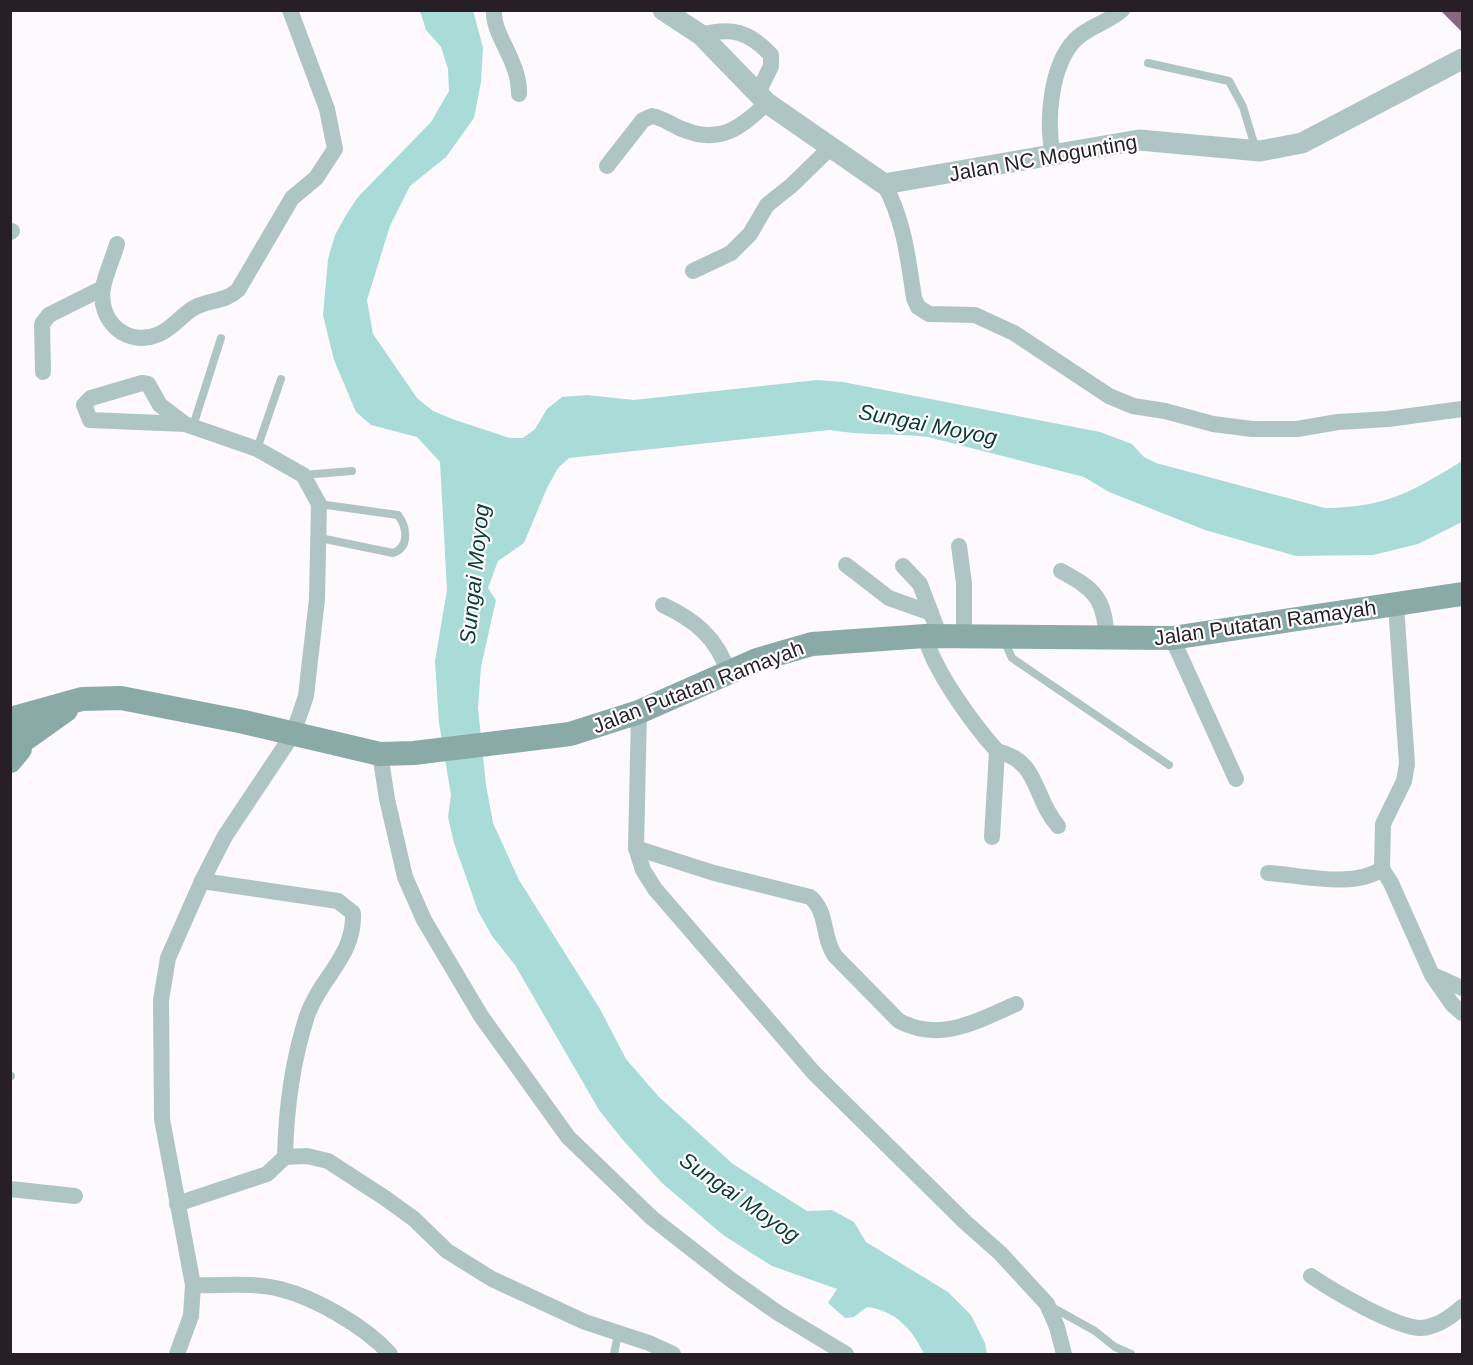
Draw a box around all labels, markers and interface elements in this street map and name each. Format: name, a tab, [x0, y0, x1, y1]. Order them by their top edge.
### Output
street label: Jalan NC Mogunting	[947, 130, 1139, 185]
water label: Sungai Moyog	[856, 399, 1000, 450]
water label: Sungai Moyog	[455, 502, 494, 645]
street label: Jalan Putatan Ramayah	[1152, 596, 1378, 649]
street label: Jalan Putatan Ramayah	[589, 636, 807, 737]
water label: Sungai Moyog	[675, 1147, 805, 1248]

